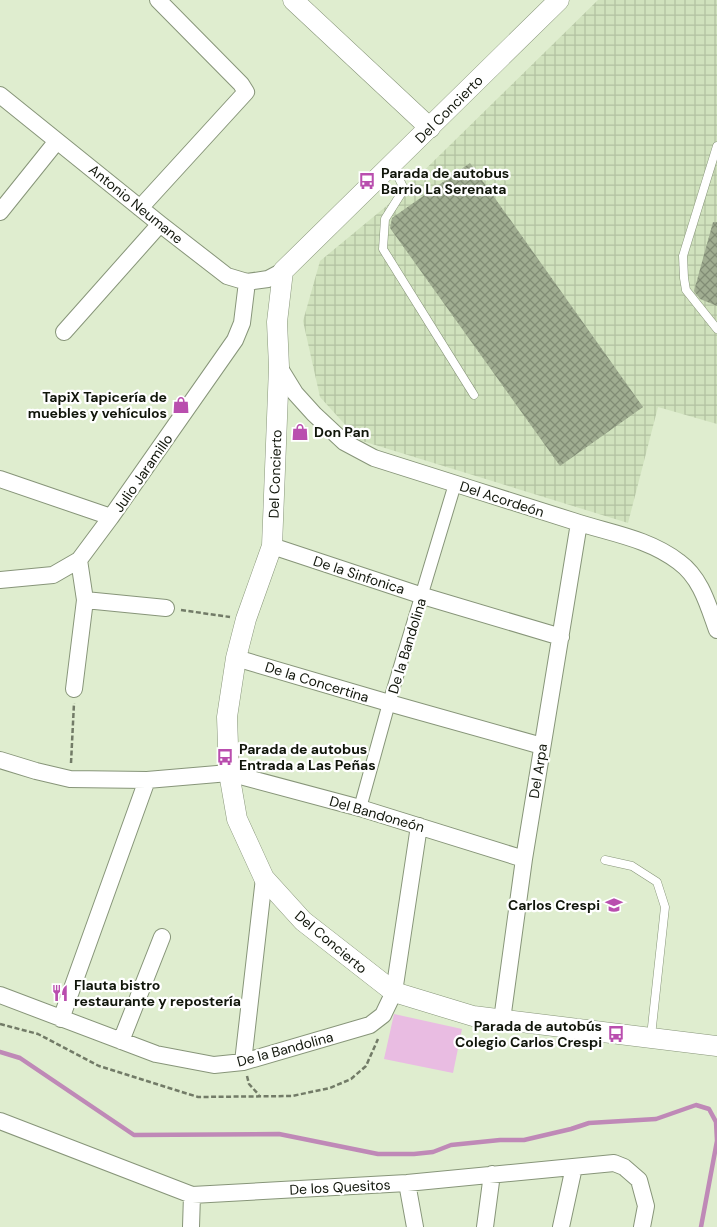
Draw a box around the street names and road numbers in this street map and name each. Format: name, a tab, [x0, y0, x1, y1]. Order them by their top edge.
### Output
street label: Del Concierto	[411, 71, 487, 147]
street label: Antonio Neumane	[85, 160, 187, 248]
street label: Del Concierto	[264, 429, 286, 519]
street label: Julio Jaramillo	[109, 430, 177, 516]
street label: Del Acordeón	[458, 477, 546, 521]
street label: De la Sinfonica	[311, 552, 407, 598]
street label: De la Bandolina	[384, 596, 430, 696]
street label: De la Concertina	[263, 658, 371, 706]
street label: Del Arpa	[525, 742, 551, 800]
street label: Del Bandoneón	[327, 792, 427, 836]
street label: Del Concierto	[291, 907, 371, 977]
street label: De la Bandolina	[235, 1027, 335, 1071]
street label: De los Quesitos	[289, 1175, 391, 1199]

